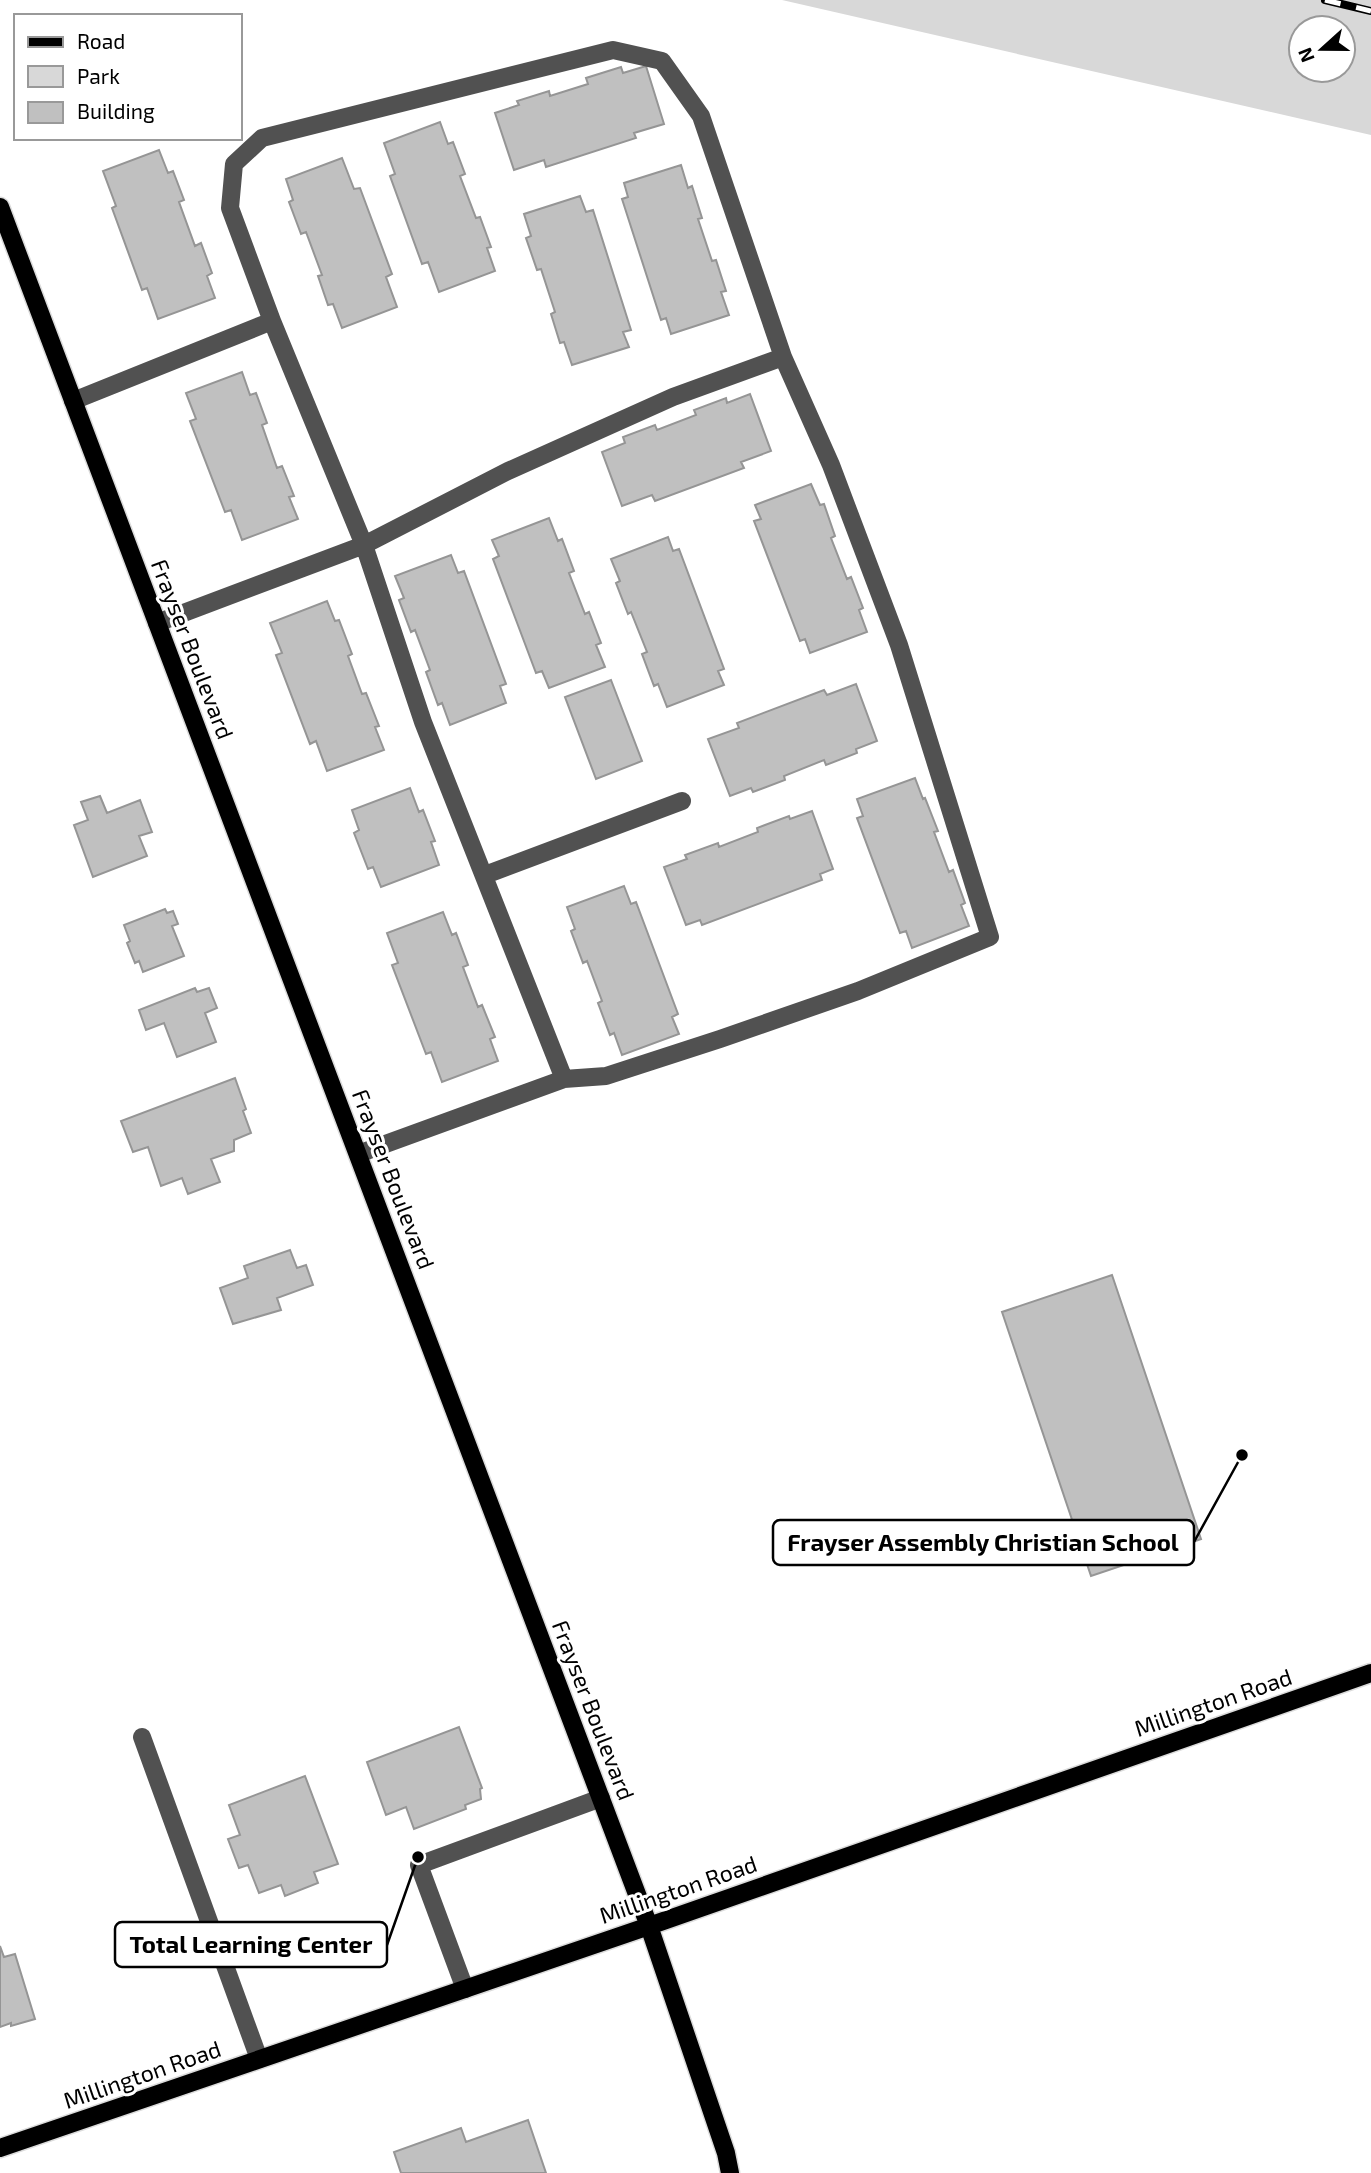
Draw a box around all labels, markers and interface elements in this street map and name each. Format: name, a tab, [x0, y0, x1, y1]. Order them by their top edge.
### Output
legend	[14, 14, 242, 140]
north arrow	[1287, 14, 1357, 84]
text: Road	[77, 28, 125, 53]
text: N	[1292, 45, 1319, 66]
text: Park	[77, 63, 120, 88]
text: Building	[77, 98, 155, 123]
street label: Frayser Boulevard	[146, 555, 240, 743]
street label: Frayser Boulevard	[347, 1085, 441, 1273]
callout: Frayser Assembly Christian School	[773, 1520, 1194, 1565]
text: Frayser Assembly Christian School	[787, 1527, 1179, 1556]
street label: Frayser Boulevard	[547, 1616, 641, 1804]
street label: Millington Road	[1131, 1662, 1295, 1742]
street label: Millington Road	[596, 1849, 760, 1929]
callout: Total Learning Center	[115, 1922, 387, 1967]
text: Total Learning Center	[130, 1929, 373, 1958]
street label: Millington Road	[60, 2034, 224, 2114]

